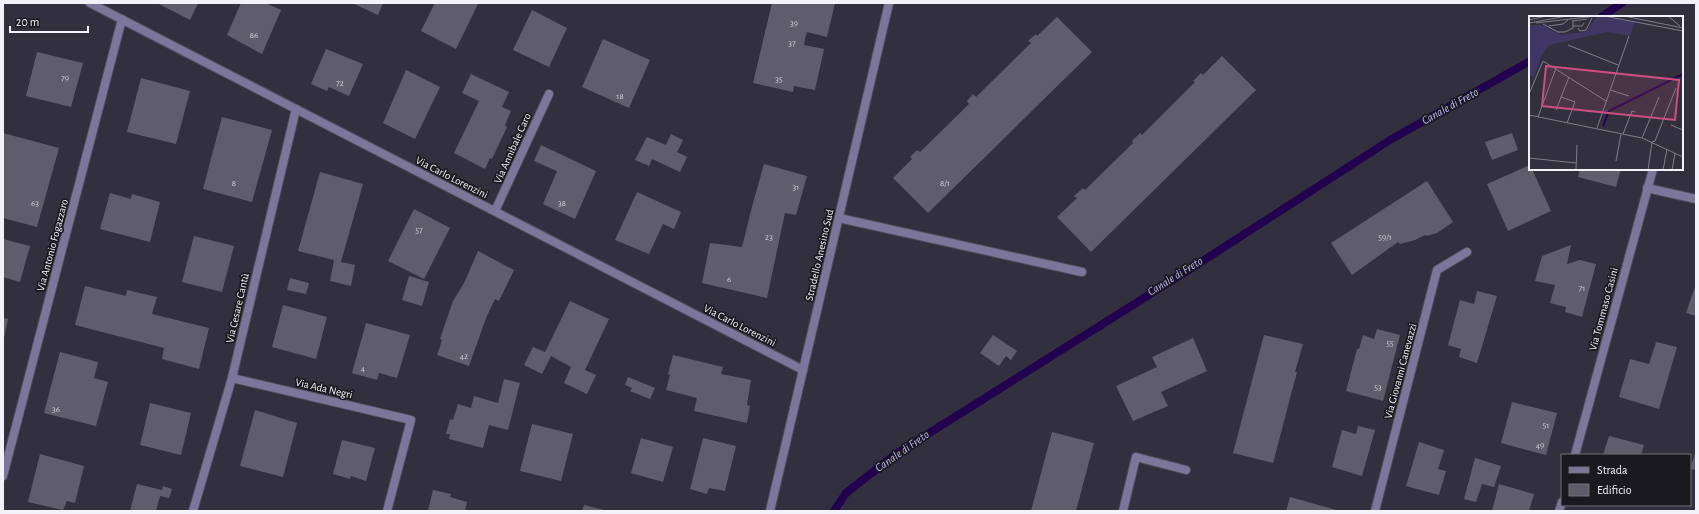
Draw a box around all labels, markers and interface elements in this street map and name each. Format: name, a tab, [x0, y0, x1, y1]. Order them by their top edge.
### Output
scale bar	[10, 8, 88, 34]
text: 20 m	[16, 16, 39, 28]
inset map	[1529, 16, 1683, 170]
house number: 39	[790, 19, 798, 28]
house number: 86	[250, 31, 258, 40]
house number: 37	[788, 39, 796, 48]
house number: 79	[61, 74, 69, 83]
house number: 35	[775, 75, 783, 84]
house number: 72	[336, 79, 344, 88]
water label: Canale di Freto	[1420, 86, 1480, 126]
house number: 18	[616, 92, 624, 101]
street label: Via Annibale Caro	[492, 111, 533, 185]
street label: Via Carlo Lorenzini	[414, 154, 490, 200]
house number: 8	[232, 179, 236, 188]
house number: 8/1	[940, 179, 950, 188]
house number: 31	[793, 183, 799, 192]
street label: Via Antonio Fogazzaro	[35, 198, 70, 292]
house number: 63	[31, 199, 39, 208]
house number: 38	[558, 199, 566, 208]
street label: Stradello Anesino Sud	[804, 208, 835, 302]
house number: 57	[415, 226, 423, 235]
house number: 23	[765, 233, 773, 242]
house number: 59/1	[1378, 233, 1392, 242]
water label: Canale di Freto	[1145, 254, 1205, 298]
street label: Via Tommaso Casini	[1587, 266, 1620, 352]
street label: Via Cesare Cantù	[224, 272, 251, 344]
house number: 6	[727, 275, 731, 284]
house number: 71	[1579, 284, 1585, 293]
street label: Via Carlo Lorenzini	[702, 302, 778, 348]
street label: Via Giovanni Canevazzi	[1382, 322, 1418, 420]
house number: 55	[1386, 339, 1394, 348]
house number: 42	[460, 352, 468, 361]
house number: 4	[361, 364, 366, 373]
street label: Via Ada Negri	[294, 377, 354, 400]
house number: 53	[1374, 383, 1382, 392]
house number: 36	[52, 405, 60, 414]
house number: 51	[1543, 421, 1549, 430]
water label: Canale di Freto	[873, 428, 931, 474]
house number: 49	[1536, 441, 1544, 450]
legend	[1561, 454, 1691, 506]
text: Strada	[1597, 464, 1628, 476]
text: Edificio	[1597, 484, 1632, 496]

